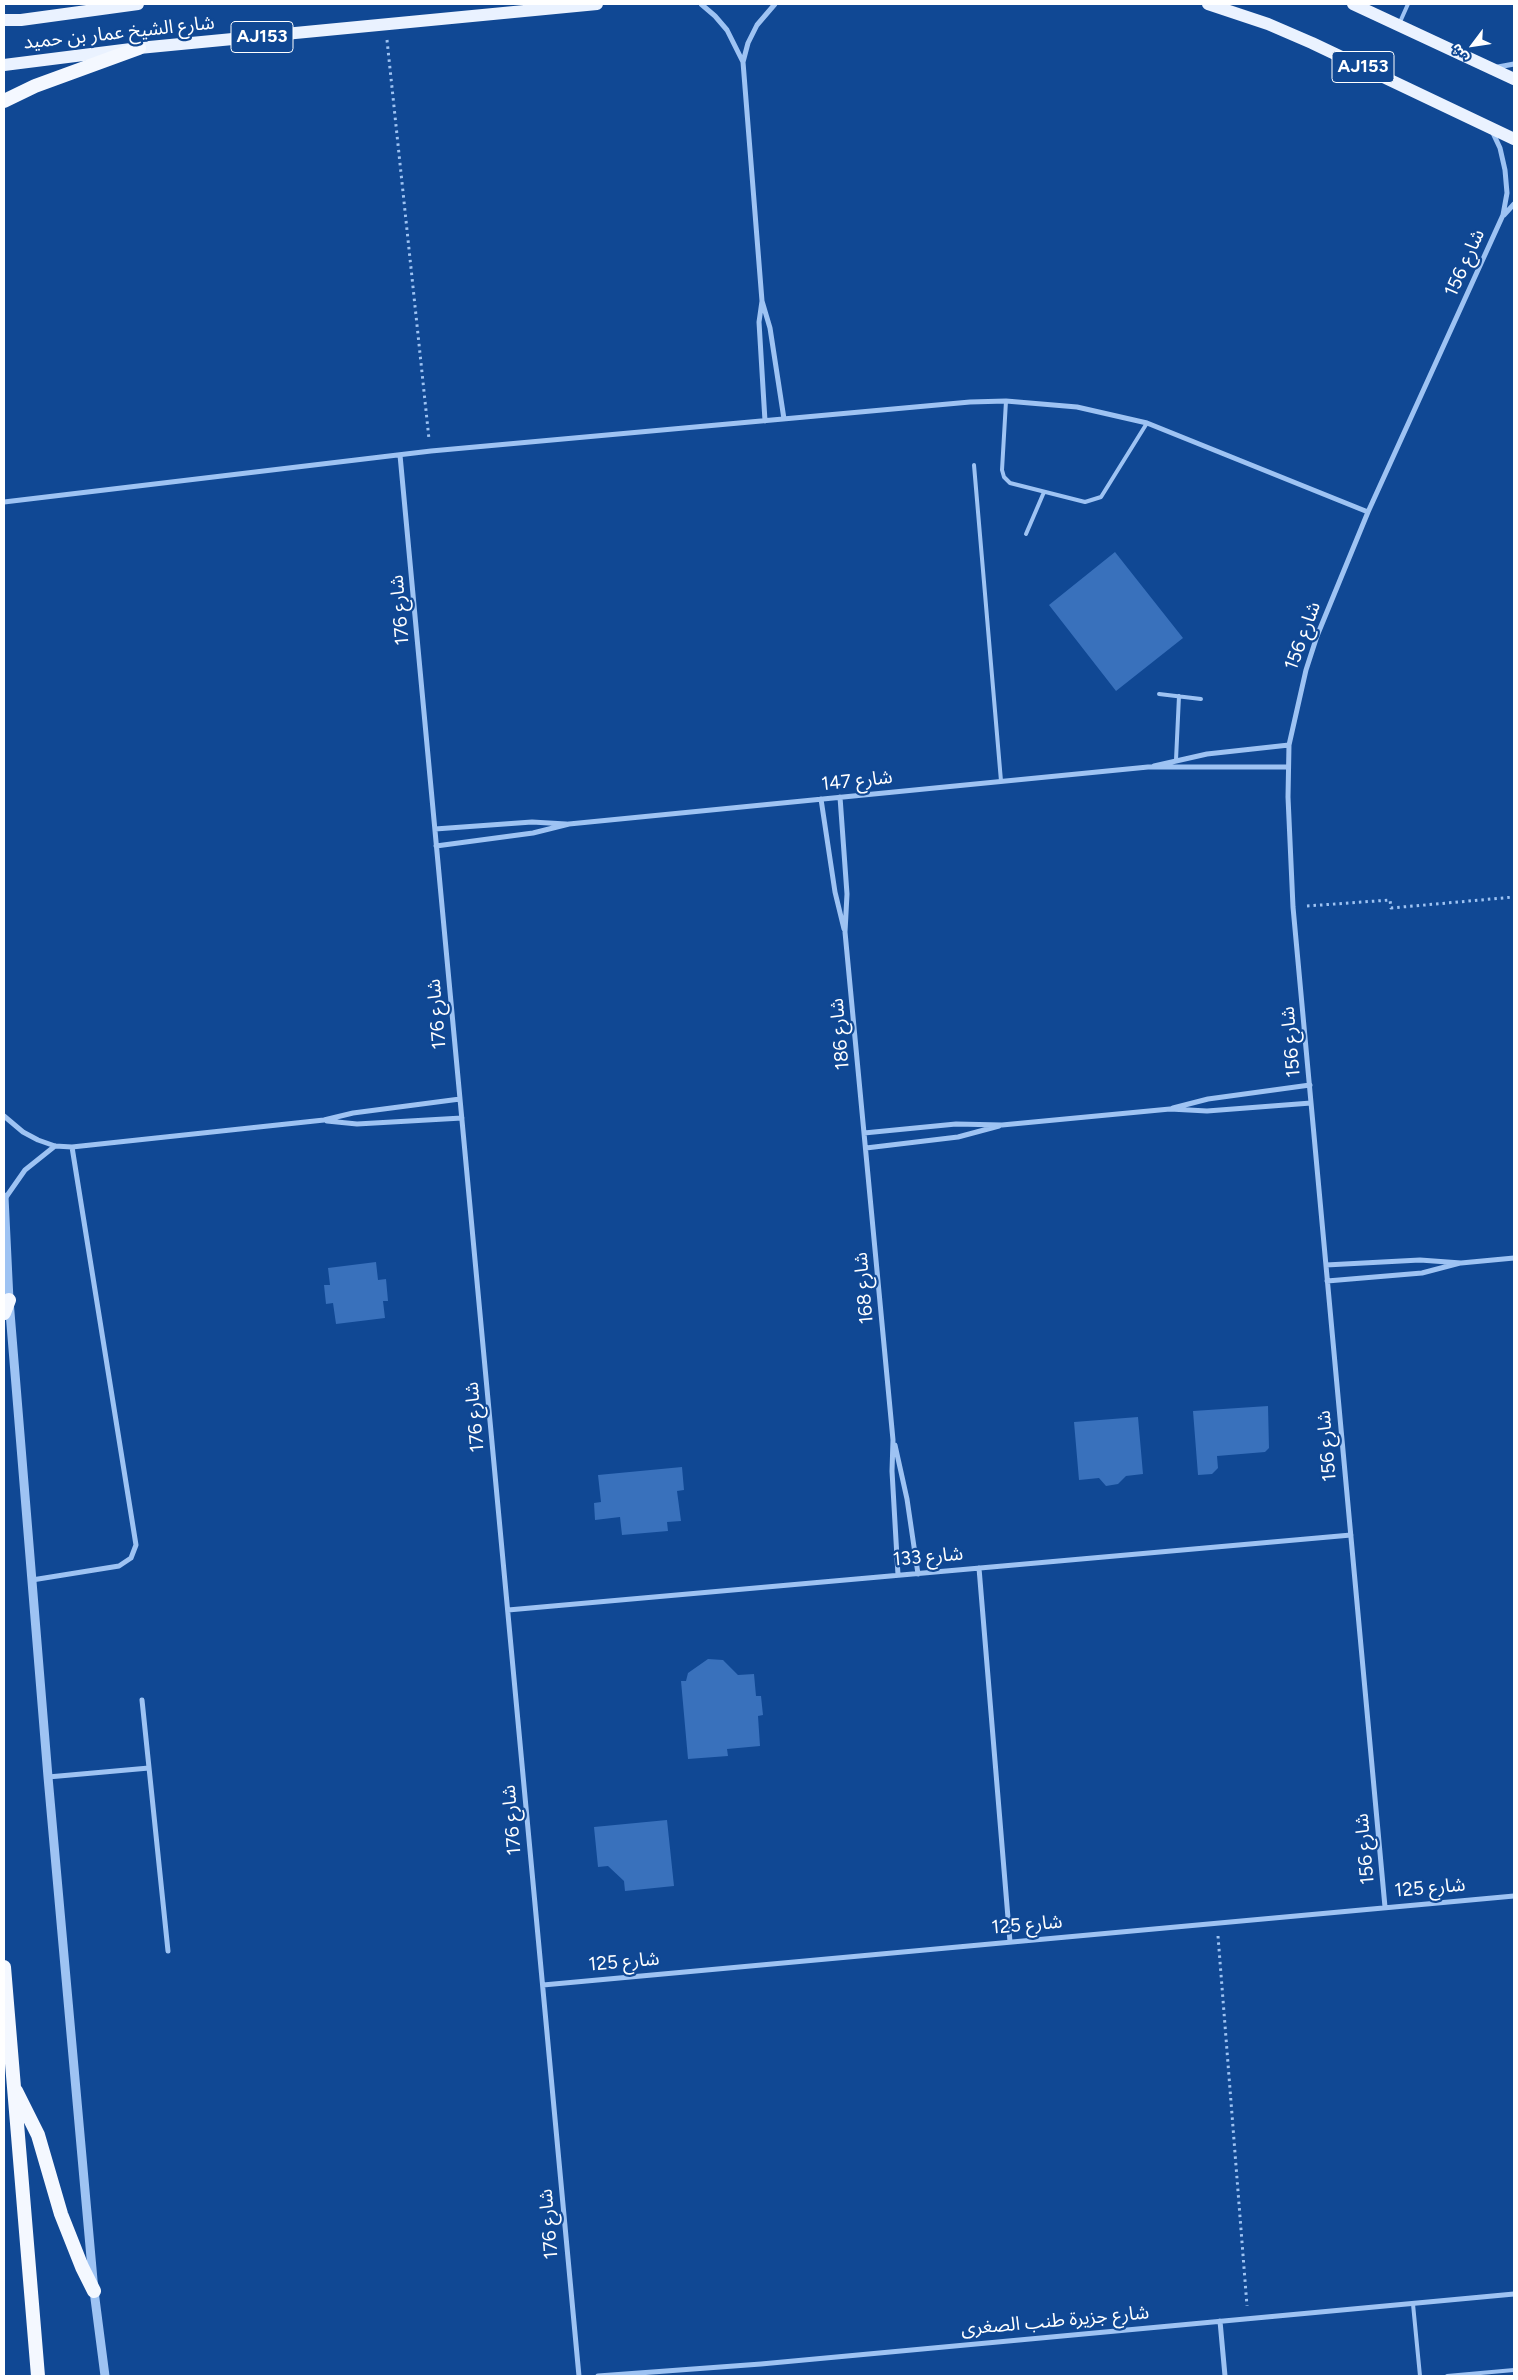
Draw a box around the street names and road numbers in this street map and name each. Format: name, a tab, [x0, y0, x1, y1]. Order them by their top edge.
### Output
street label: شارع الشيخ عمار بن حميد	[22, 12, 216, 54]
road number: AJ153	[231, 22, 293, 52]
road number: AJ153	[1332, 52, 1394, 82]
street label: شارع 156	[1440, 226, 1490, 300]
street label: شارع 176	[386, 574, 414, 646]
street label: شارع 156	[1280, 599, 1326, 673]
street label: شارع 147	[820, 766, 894, 796]
street label: شارع 176	[423, 978, 451, 1050]
street label: شارع 186	[826, 997, 854, 1071]
street label: شارع 156	[1277, 1006, 1305, 1078]
street label: شارع 168	[850, 1251, 878, 1325]
street label: شارع 176	[461, 1381, 489, 1453]
street label: شارع 156	[1313, 1410, 1341, 1482]
street label: شارع 133	[892, 1543, 964, 1571]
street label: شارع 176	[498, 1784, 526, 1856]
street label: شارع 156	[1351, 1813, 1379, 1885]
street label: شارع 125	[1394, 1874, 1466, 1902]
street label: شارع 125	[991, 1911, 1063, 1939]
street label: شارع 125	[588, 1948, 660, 1976]
street label: شارع 176	[535, 2188, 563, 2260]
street label: شارع جزيرة طنب الصغرى	[960, 2301, 1150, 2341]

